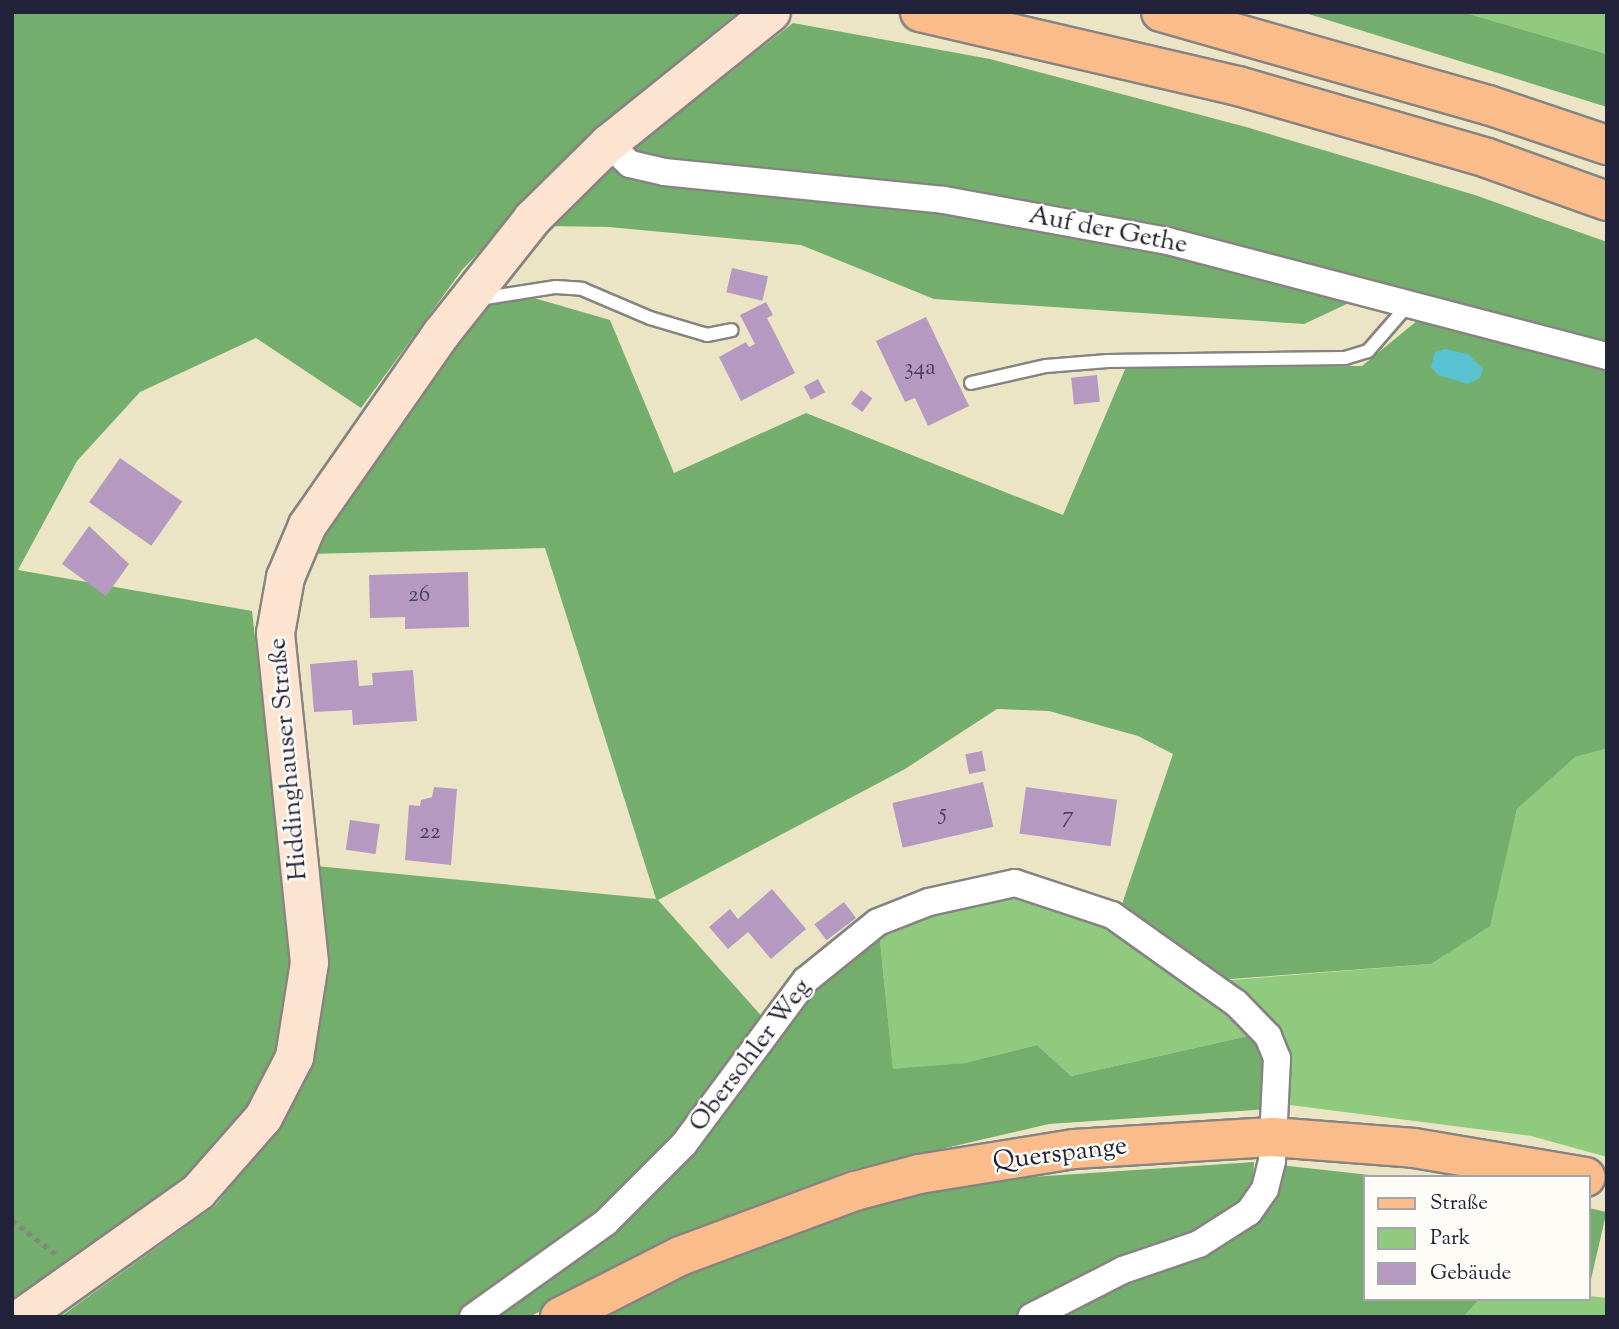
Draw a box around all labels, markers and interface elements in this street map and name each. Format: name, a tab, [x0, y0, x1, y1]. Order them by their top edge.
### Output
street label: Auf der Gethe	[1026, 200, 1190, 262]
house number: 34a	[904, 355, 936, 383]
house number: 26	[408, 582, 430, 610]
street label: Hiddinghauser Straße	[263, 636, 315, 882]
house number: 5	[939, 800, 947, 828]
house number: 7	[1062, 803, 1074, 831]
house number: 22	[419, 819, 441, 847]
street label: Obersohler Weg	[683, 973, 819, 1139]
street label: Querspange	[991, 1131, 1129, 1179]
legend	[1364, 1175, 1591, 1301]
text: Straße	[1430, 1189, 1488, 1219]
text: Park	[1430, 1224, 1470, 1254]
text: Gebäude	[1430, 1259, 1511, 1289]

